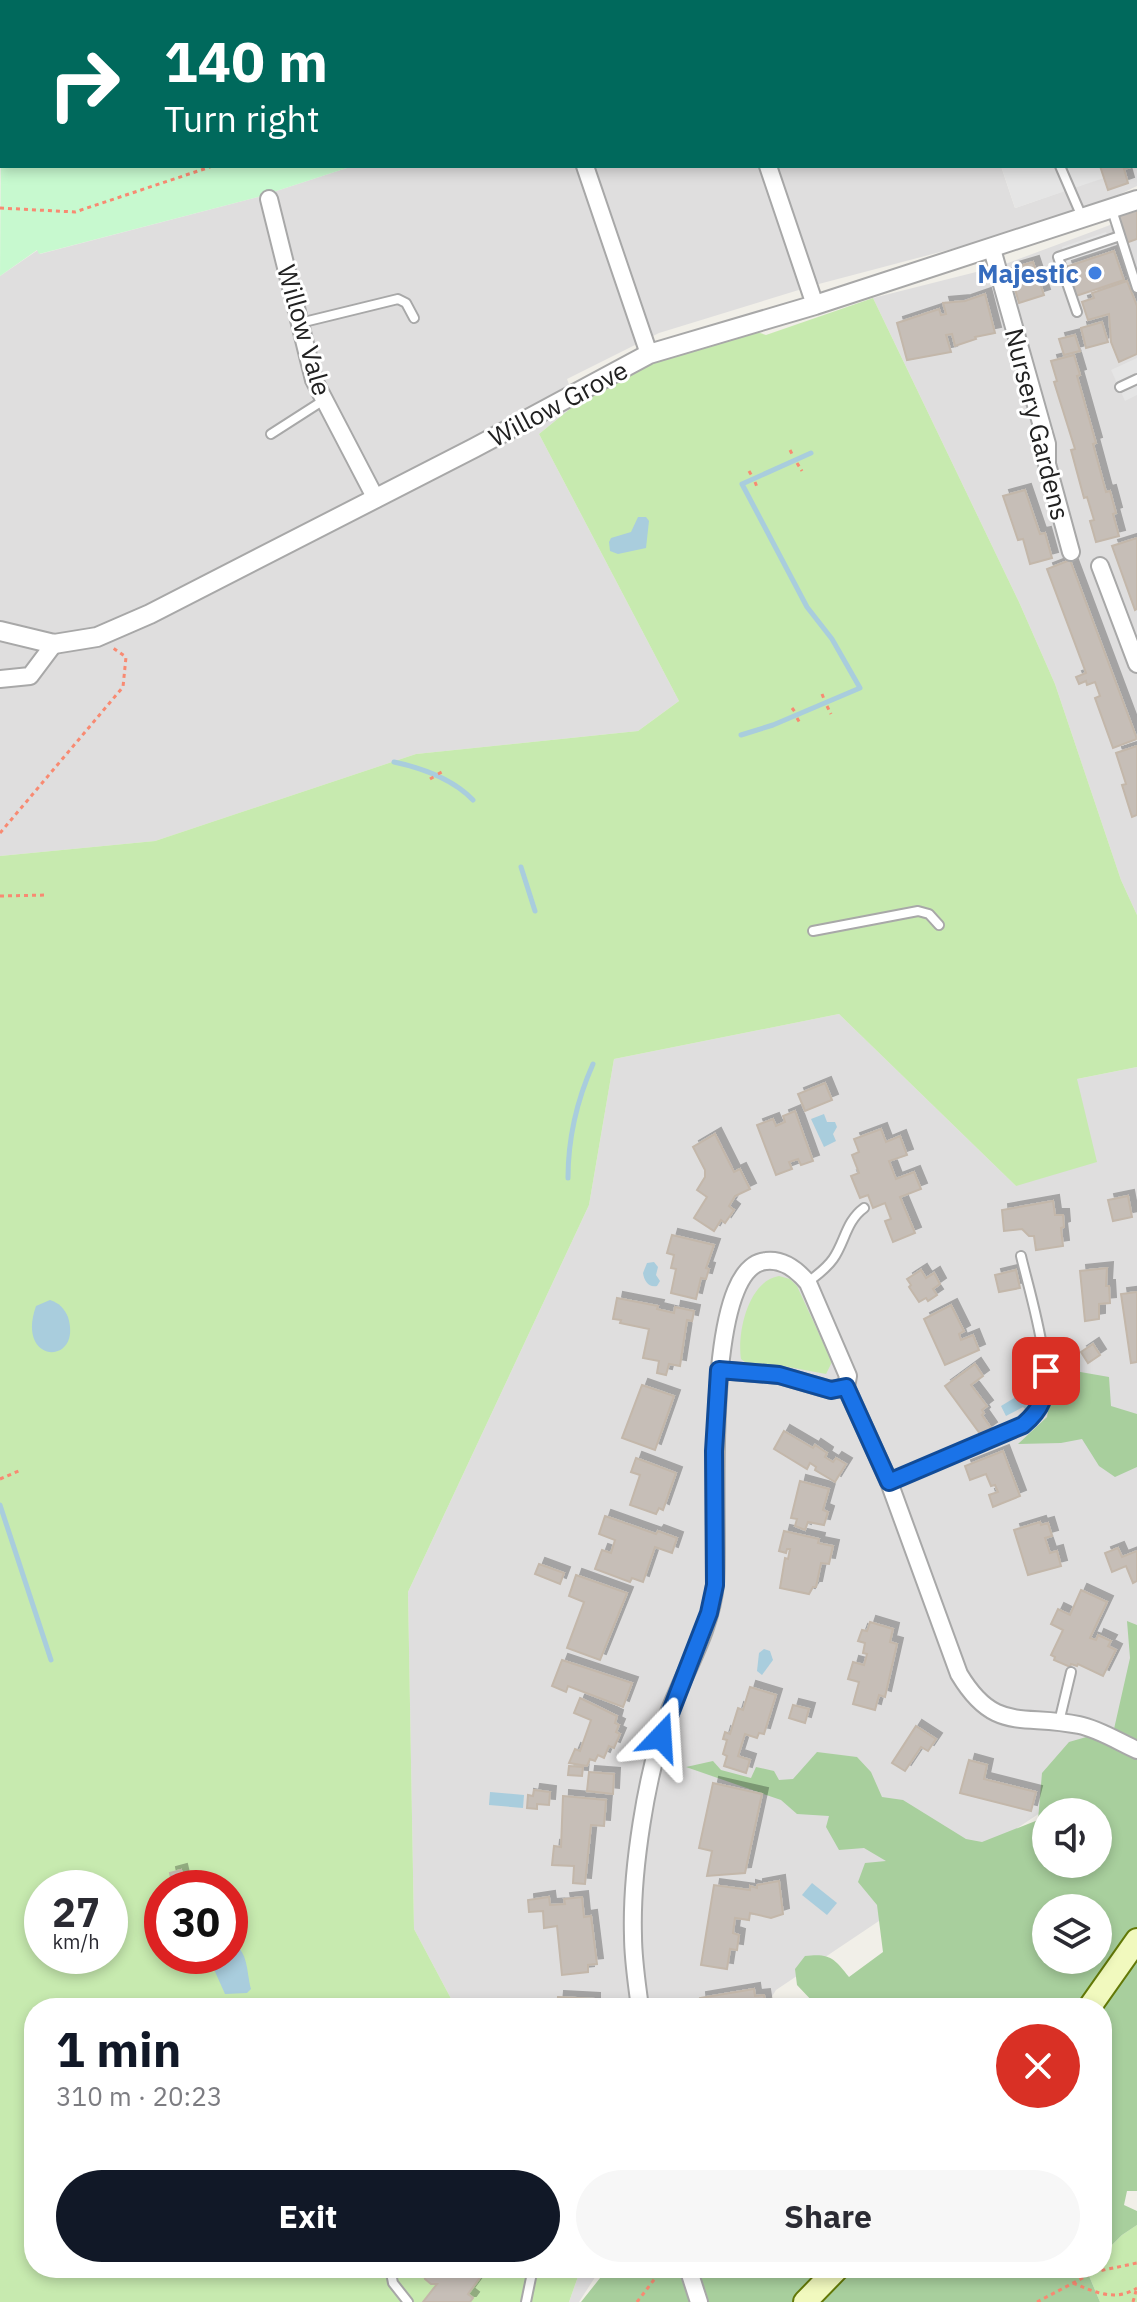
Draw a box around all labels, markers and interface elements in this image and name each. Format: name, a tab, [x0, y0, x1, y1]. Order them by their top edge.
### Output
text: 140 m	[164, 25, 328, 97]
icon: right	[32, 32, 136, 136]
text: Turn right	[164, 95, 320, 142]
place label: Majestic	[977, 256, 1079, 290]
street label: Willow Vale	[270, 261, 340, 399]
marker: Majestic	[1086, 264, 1104, 282]
street label: Nursery Gardens	[998, 324, 1078, 524]
street label: Willow Grove	[483, 352, 633, 454]
pin	[1012, 1337, 1080, 1405]
icon: arrive	[1024, 1349, 1068, 1393]
position arrow	[619, 1695, 703, 1779]
map controls	[1032, 1798, 1112, 1974]
button: sound	[1032, 1798, 1112, 1878]
speed limit sign: 30	[144, 1870, 248, 1974]
text: 27	[52, 1886, 100, 1938]
button: layers	[1032, 1894, 1112, 1974]
text: km/h	[52, 1928, 100, 1955]
text: 1 min	[56, 2018, 181, 2080]
button: close	[996, 2024, 1080, 2108]
text: 310 m · 20:23	[56, 2079, 222, 2113]
button: Exit	[56, 2170, 560, 2262]
button: Share	[576, 2170, 1080, 2262]

